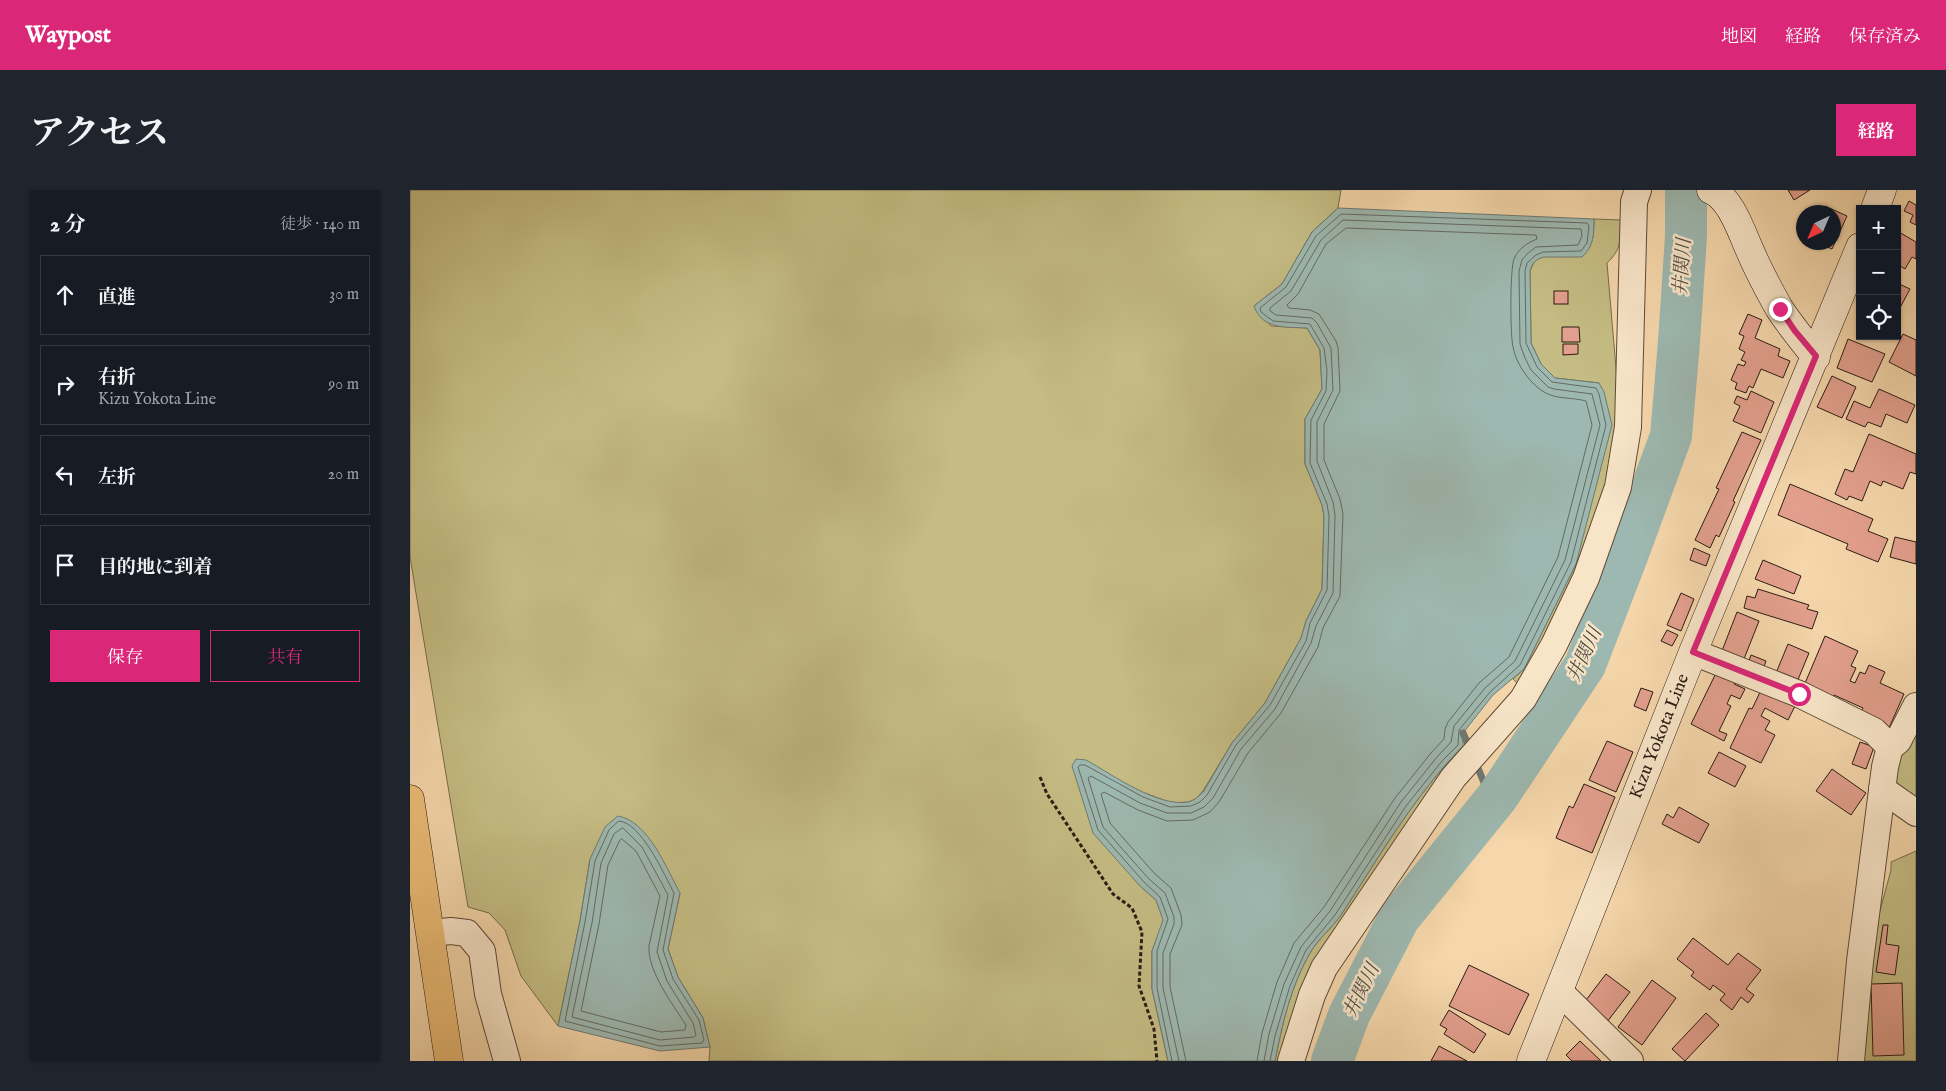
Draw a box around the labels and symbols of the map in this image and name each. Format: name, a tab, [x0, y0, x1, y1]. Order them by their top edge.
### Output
north arrow	[1796, 205, 1841, 250]
water label: 井関川	[1669, 236, 1697, 296]
route end	[1769, 298, 1792, 321]
water label: 井関川	[1562, 622, 1609, 686]
street label: Kizu Yokota Line	[1624, 671, 1695, 803]
route start	[1788, 683, 1811, 706]
water label: 井関川	[1339, 958, 1386, 1022]

